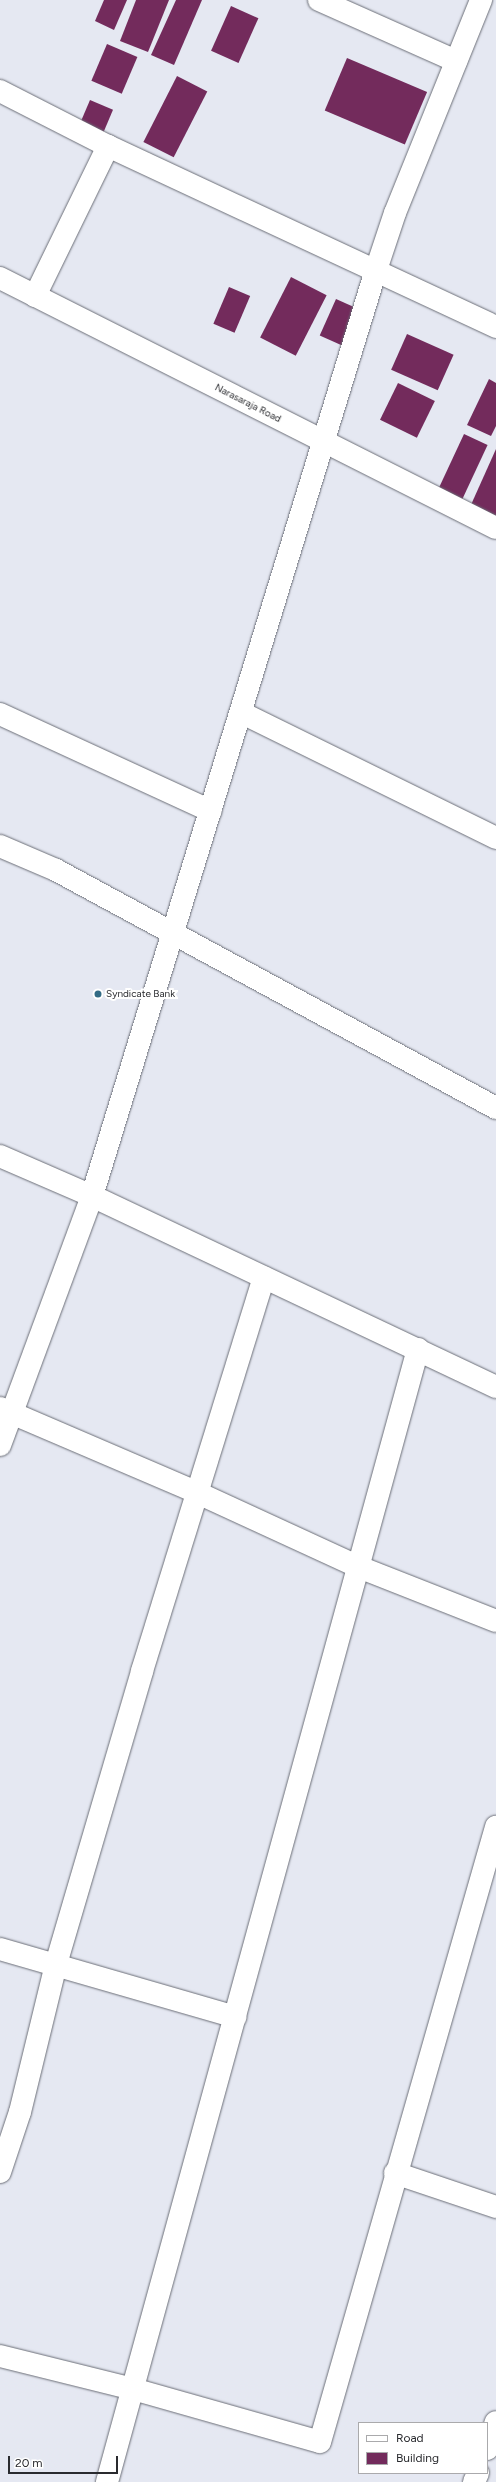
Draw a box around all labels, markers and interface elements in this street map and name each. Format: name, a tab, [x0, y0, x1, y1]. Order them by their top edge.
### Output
street label: Narasaraja Road	[213, 381, 283, 425]
place label: Syndicate Bank	[106, 988, 175, 1000]
marker: Syndicate Bank	[93, 989, 103, 999]
legend	[358, 2422, 488, 2474]
text: Road	[396, 2431, 424, 2445]
scale bar	[10, 2448, 120, 2474]
text: Building	[396, 2451, 439, 2465]
text: 20 m	[15, 2456, 43, 2470]

